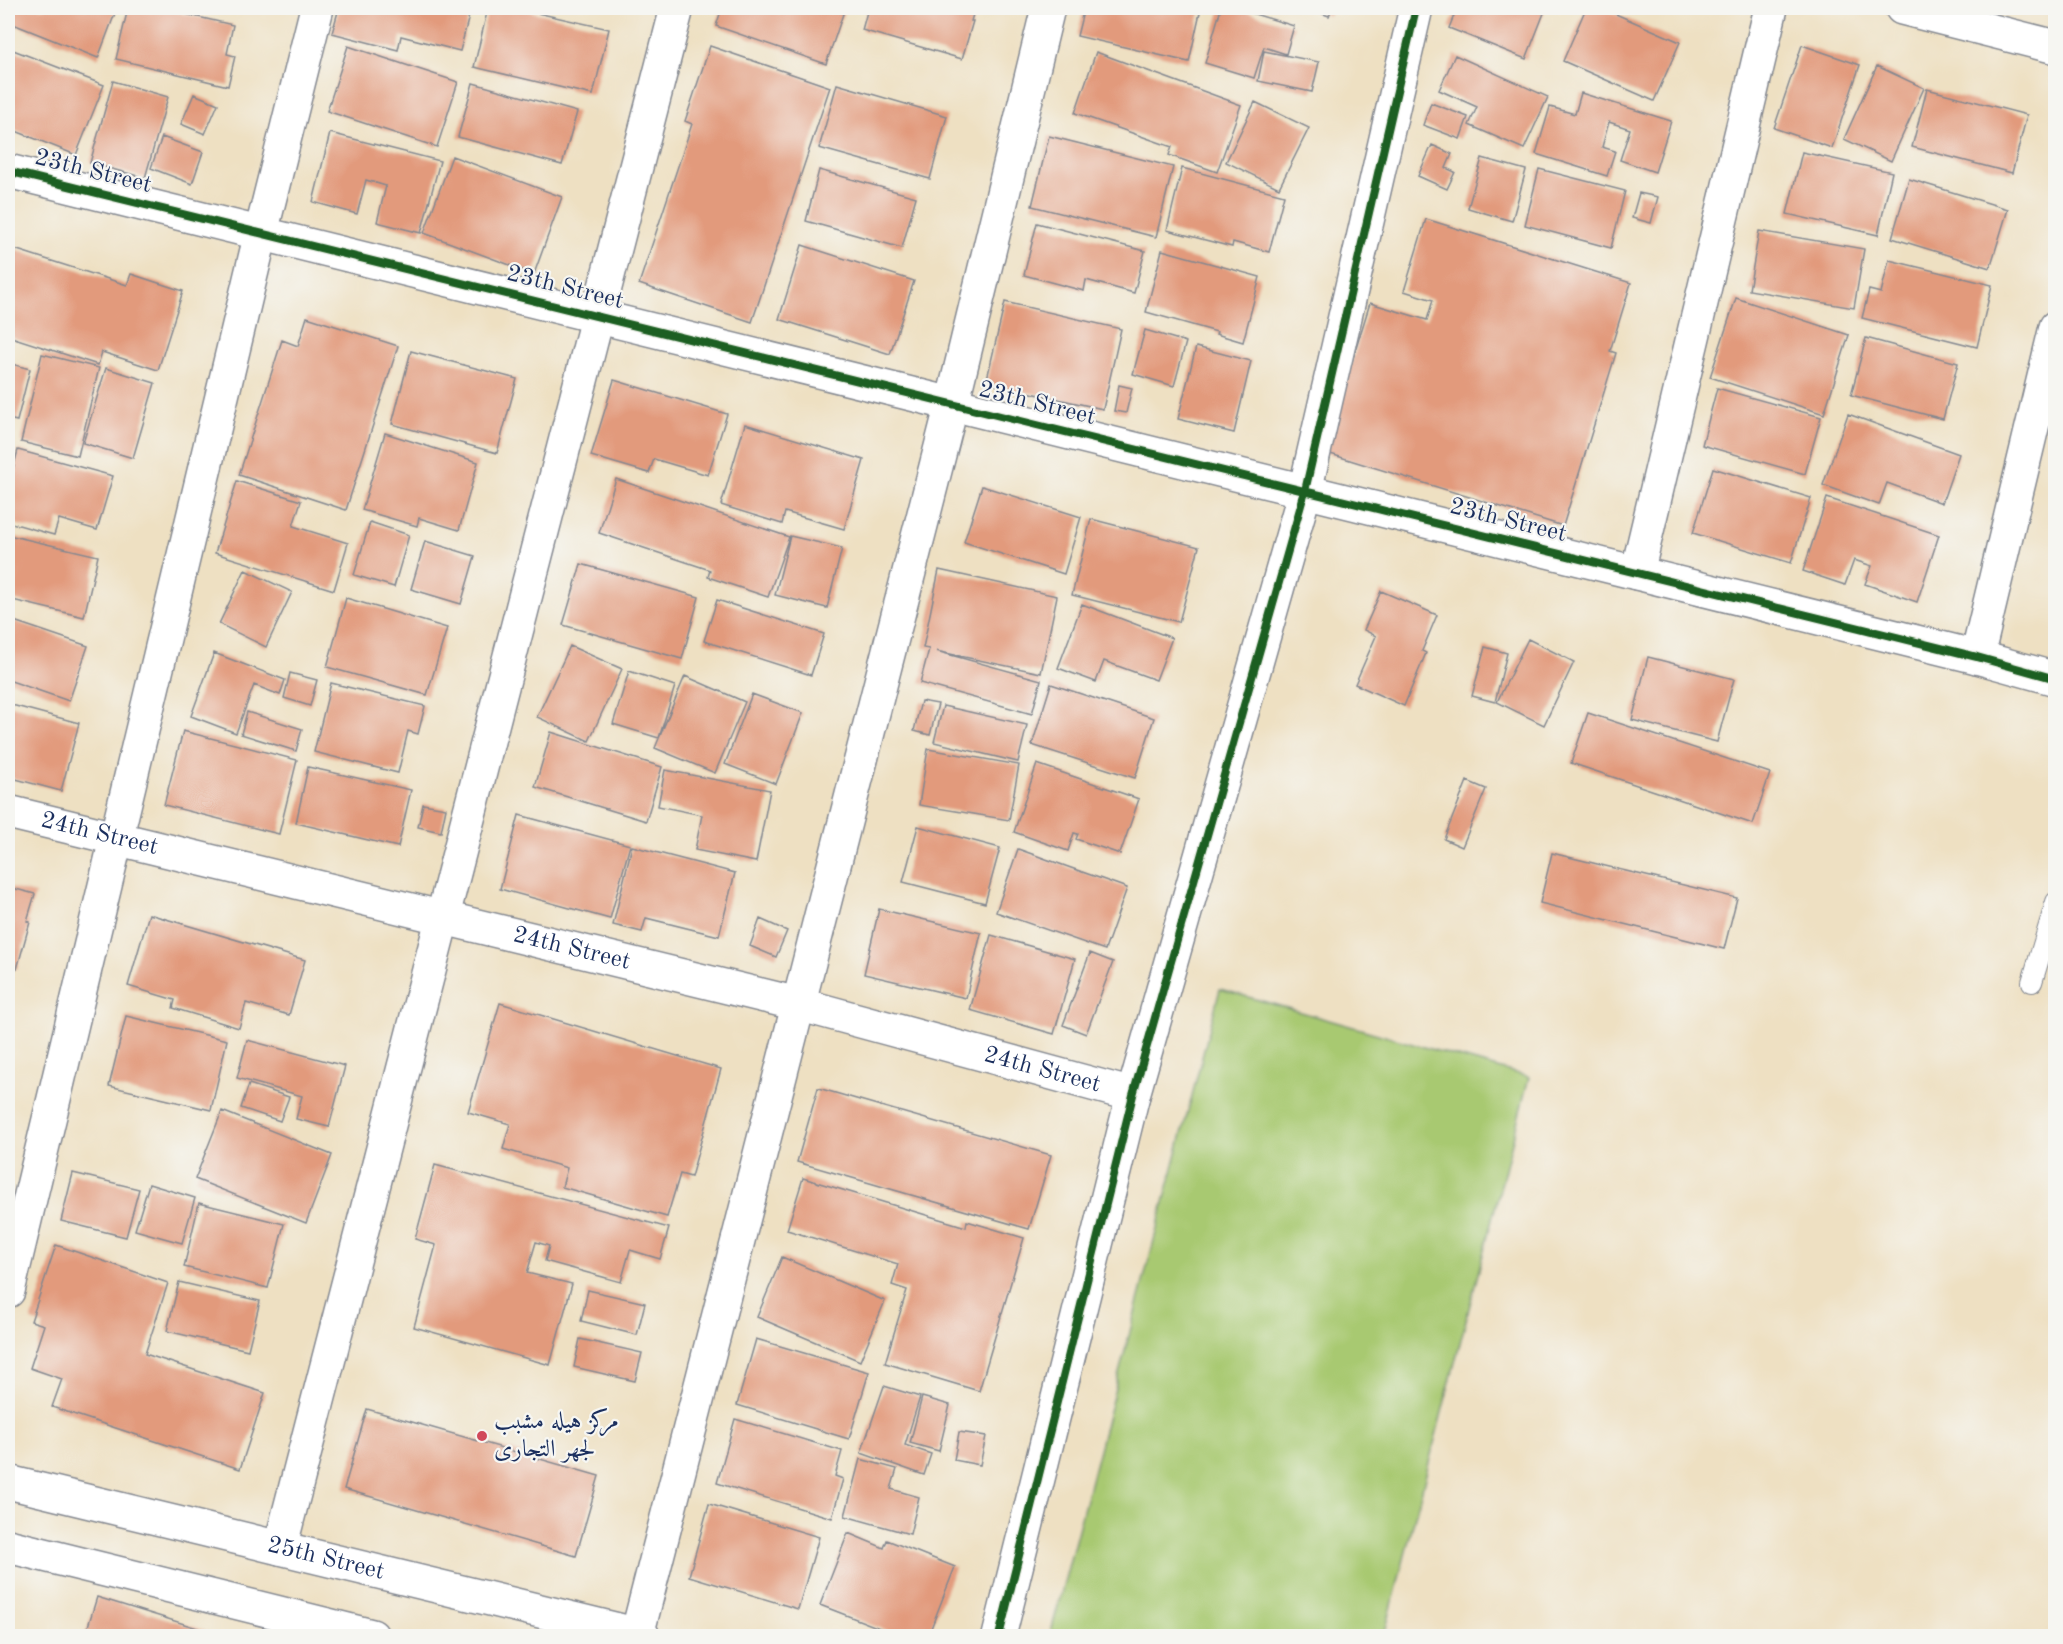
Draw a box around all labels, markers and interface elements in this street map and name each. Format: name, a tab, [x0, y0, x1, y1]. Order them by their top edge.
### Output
street label: 23th Street	[32, 146, 154, 198]
street label: 23th Street	[504, 262, 626, 314]
street label: 23th Street	[976, 378, 1098, 430]
street label: 23th Street	[1447, 495, 1569, 547]
street label: 24th Street	[38, 808, 160, 860]
street label: 24th Street	[511, 923, 633, 975]
street label: 24th Street	[981, 1043, 1103, 1098]
place label: مركز هيله مشبب لجهر التجارى	[494, 1407, 619, 1463]
marker: مركز هيله مشبب لجهر التجارى	[475, 1429, 489, 1443]
street label: 25th Street	[265, 1533, 387, 1585]

